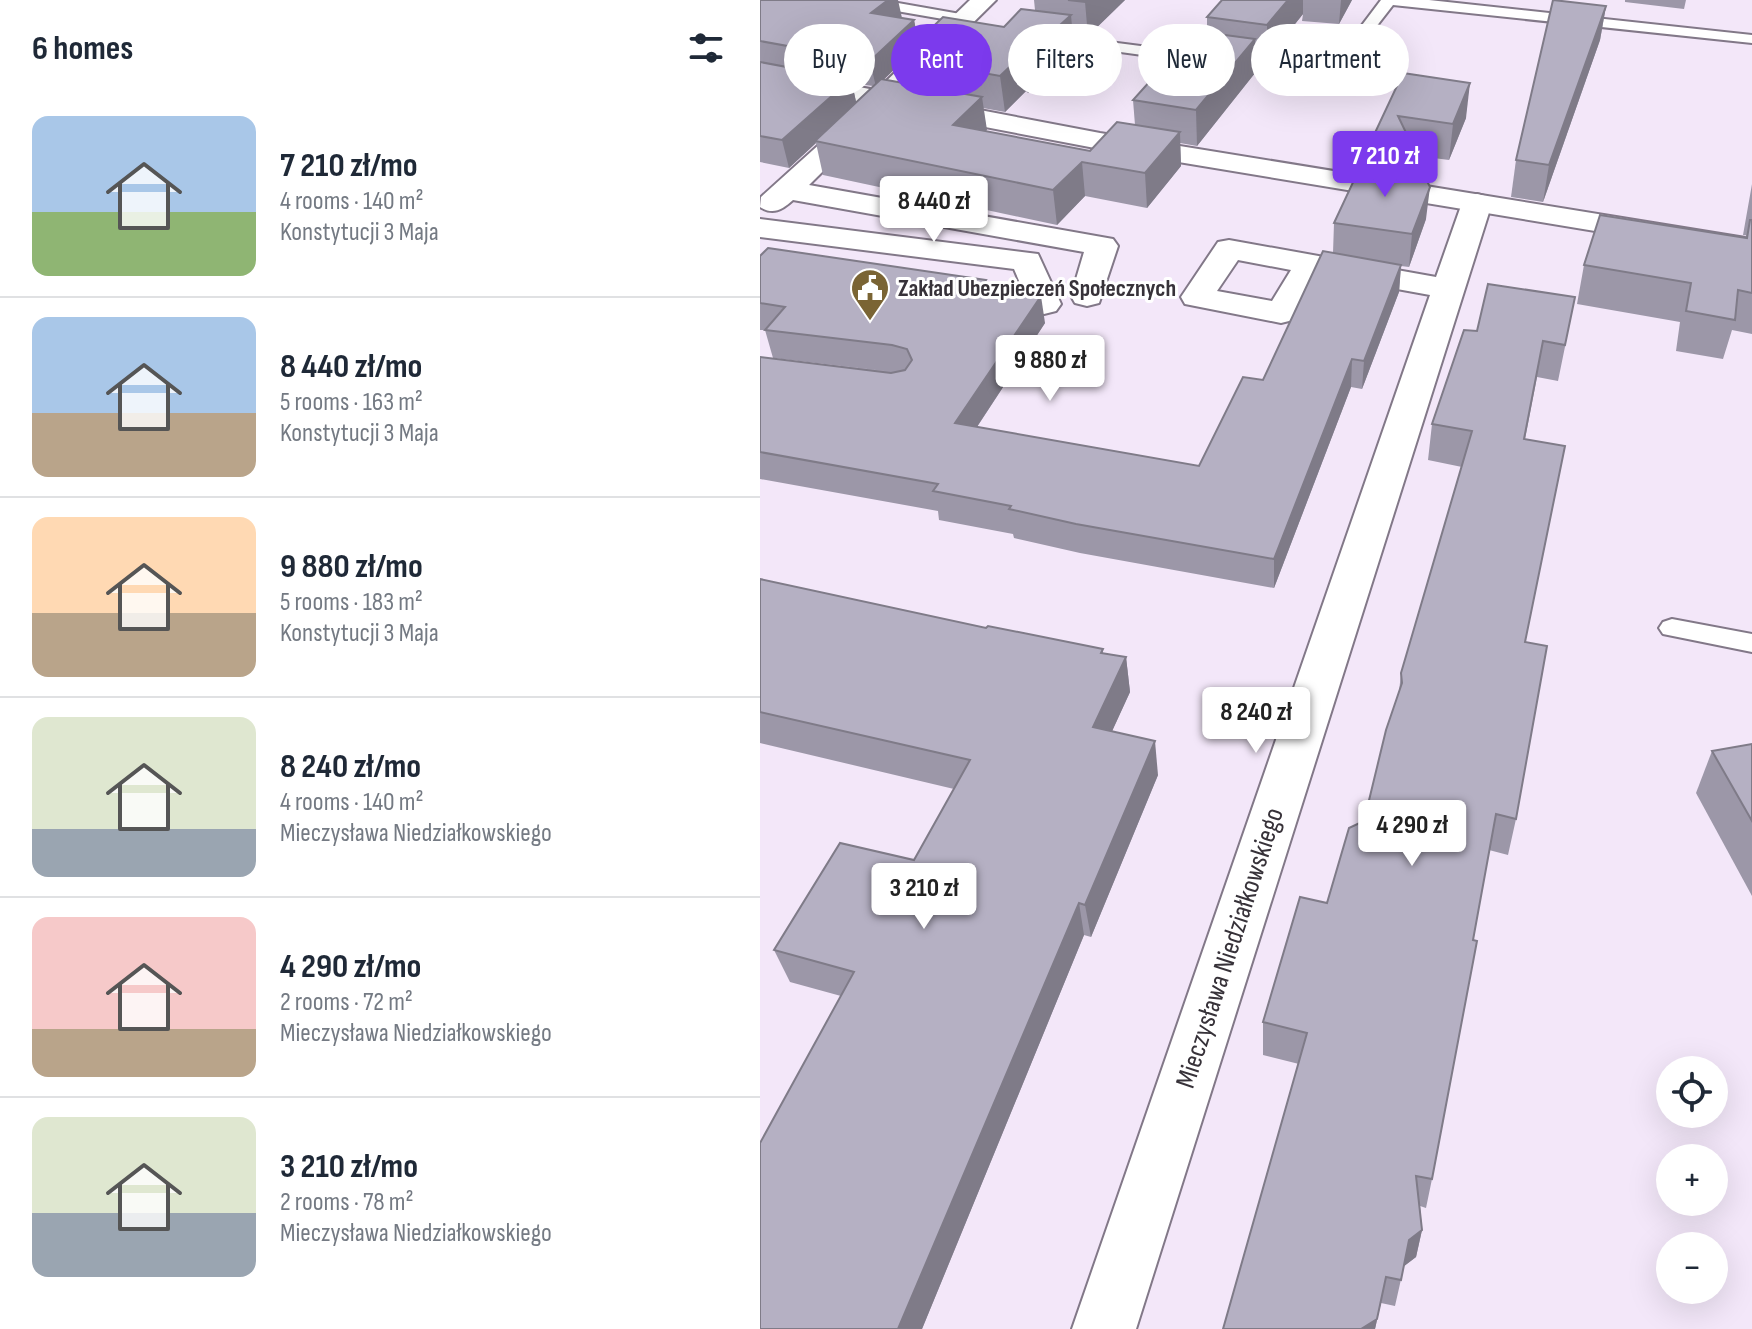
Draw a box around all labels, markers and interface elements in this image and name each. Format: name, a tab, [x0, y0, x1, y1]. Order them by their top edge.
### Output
chip: Buy	[784, 24, 875, 96]
chip: Rent	[891, 24, 992, 96]
chip: Filters	[1008, 24, 1122, 96]
chip: New	[1138, 24, 1235, 96]
chip: Apartment	[1251, 24, 1409, 96]
icon: filters	[684, 26, 728, 70]
text: 6 homes	[32, 28, 133, 69]
pin: 7 210 zł	[1302, 131, 1468, 199]
text: 7 210 zł	[1351, 141, 1419, 172]
text: 7 210 zł/mo	[280, 145, 418, 186]
icon: home	[96, 148, 192, 244]
pin: 8 440 zł	[851, 176, 1017, 244]
text: 4 rooms · 140 m²	[280, 186, 424, 217]
text: 8 440 zł	[898, 186, 970, 217]
text: Konstytucji 3 Maja	[280, 217, 439, 248]
public building icon: Zakład Ubezpieczeń Społecznych	[849, 267, 891, 322]
place label: Zakład Ubezpieczeń Społecznych	[898, 274, 1176, 303]
pin: 9 880 zł	[967, 335, 1133, 403]
text: 9 880 zł	[1014, 345, 1086, 376]
text: 8 440 zł/mo	[280, 346, 422, 387]
icon: home	[96, 349, 192, 445]
text: 5 rooms · 163 m²	[280, 387, 423, 418]
text: Konstytucji 3 Maja	[280, 418, 439, 449]
text: 9 880 zł/mo	[280, 546, 423, 587]
icon: home	[96, 549, 192, 645]
text: 5 rooms · 183 m²	[280, 587, 423, 618]
text: Konstytucji 3 Maja	[280, 618, 439, 649]
pin: 8 240 zł	[1173, 687, 1339, 755]
text: 8 240 zł	[1220, 697, 1292, 728]
text: 8 240 zł/mo	[280, 746, 421, 787]
icon: home	[96, 749, 192, 845]
text: 4 rooms · 140 m²	[280, 787, 424, 818]
pin: 4 290 zł	[1329, 800, 1495, 868]
street label: Mieczysława Niedziałkowskiego	[1169, 804, 1291, 1092]
text: 4 290 zł	[1376, 810, 1448, 841]
text: Mieczysława Niedziałkowskiego	[280, 818, 552, 849]
pin: 3 210 zł	[841, 863, 1007, 931]
text: 3 210 zł	[889, 873, 959, 904]
text: 4 290 zł/mo	[280, 946, 421, 987]
icon: home	[96, 949, 192, 1045]
text: 2 rooms · 72 m²	[280, 987, 413, 1018]
text: Mieczysława Niedziałkowskiego	[280, 1018, 552, 1049]
map controls	[1656, 1056, 1728, 1304]
button: locate	[1656, 1056, 1728, 1128]
button: +	[1656, 1144, 1728, 1216]
text: 3 210 zł/mo	[280, 1146, 418, 1187]
icon: home	[96, 1149, 192, 1245]
text: 2 rooms · 78 m²	[280, 1187, 414, 1218]
text: Mieczysława Niedziałkowskiego	[280, 1218, 552, 1249]
button: −	[1656, 1232, 1728, 1304]

